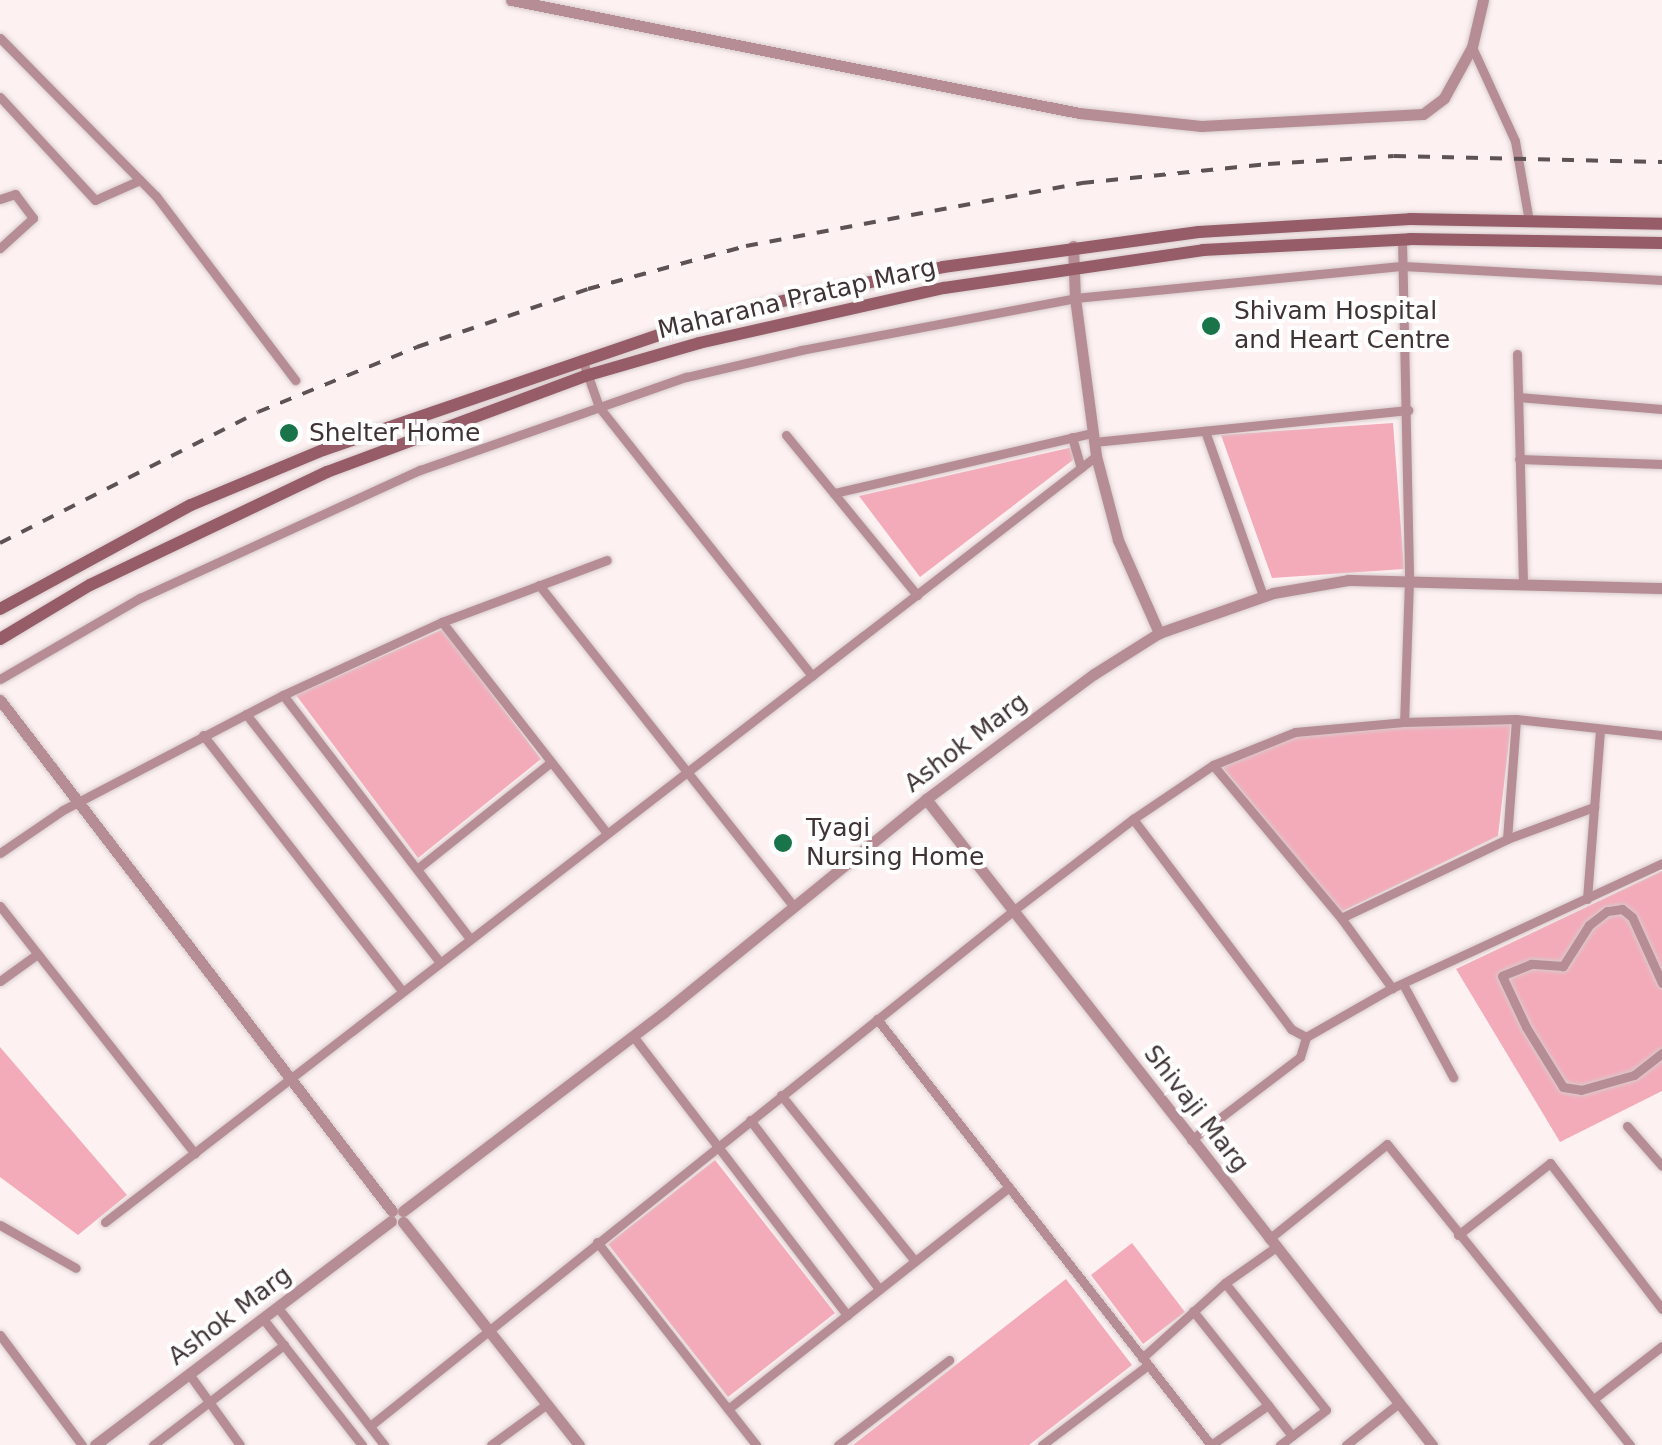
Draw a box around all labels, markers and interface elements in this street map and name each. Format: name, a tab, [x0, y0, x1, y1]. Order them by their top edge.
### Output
street label: Maharana Pratap Marg	[655, 252, 939, 346]
place label: Shivam Hospital and Heart Centre	[1234, 297, 1450, 356]
marker: Shivam Hospital and Heart Centre	[1198, 313, 1224, 339]
place label: Shelter Home	[309, 418, 480, 448]
marker: Shelter Home	[278, 422, 300, 444]
street label: Ashok Marg	[899, 687, 1033, 799]
place label: Tyagi Nursing Home	[806, 814, 984, 873]
marker: Tyagi Nursing Home	[770, 830, 796, 856]
street label: Shivaji Marg	[1137, 1039, 1255, 1179]
street label: Ashok Marg	[163, 1260, 297, 1372]

